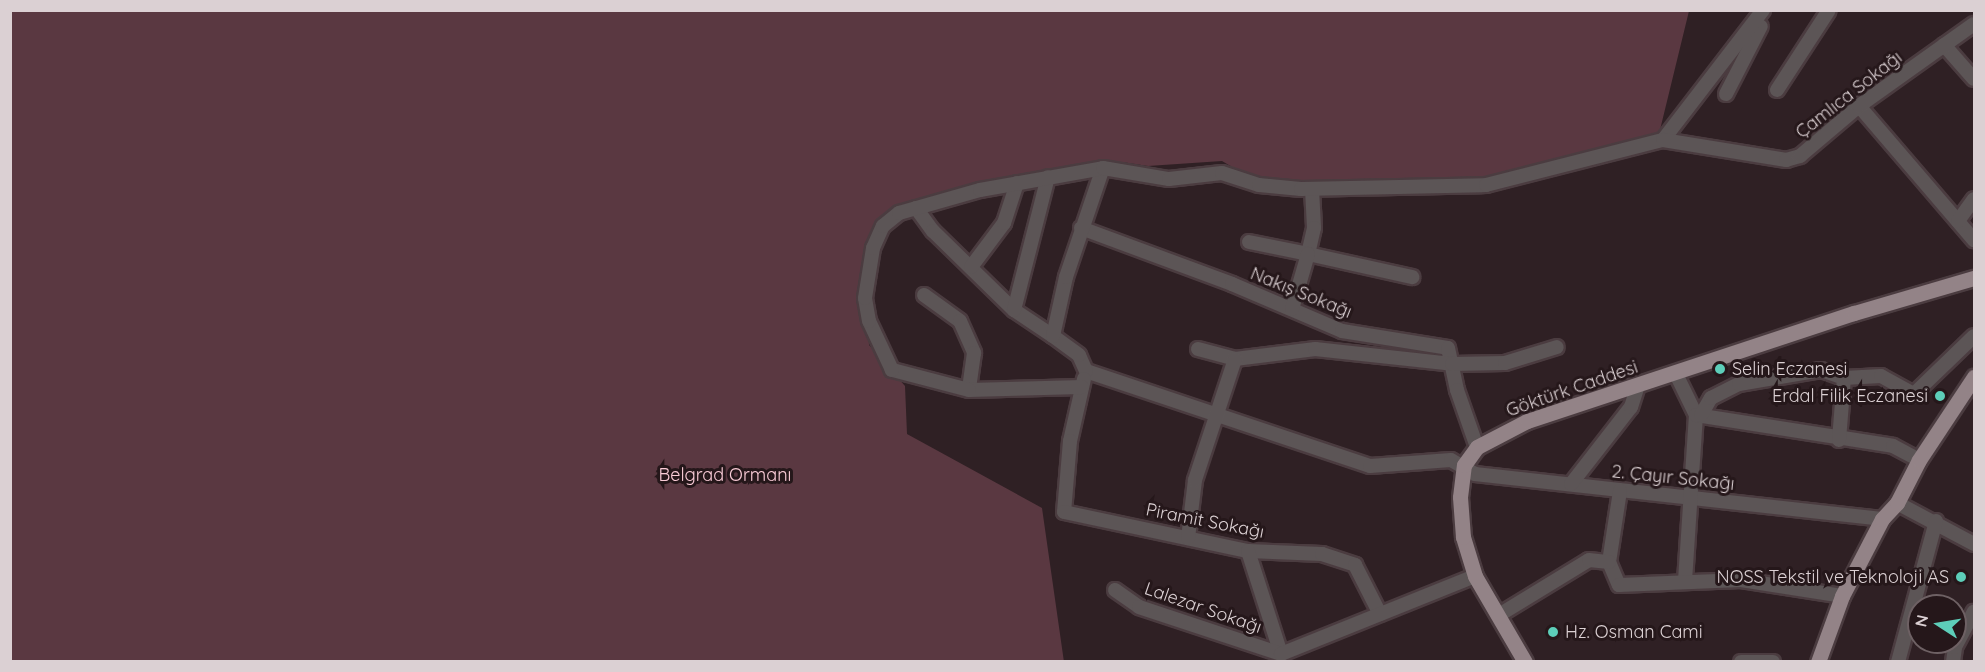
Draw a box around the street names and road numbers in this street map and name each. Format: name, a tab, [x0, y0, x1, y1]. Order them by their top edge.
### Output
street label: Çamlıca Sokağı	[1792, 47, 1906, 143]
street label: Nakış Sokağı	[1247, 263, 1355, 323]
street label: Göktürk Caddesi	[1503, 356, 1641, 422]
street label: 2. Çayır Sokağı	[1611, 461, 1735, 495]
street label: Piramit Sokağı	[1144, 499, 1266, 543]
street label: Lalezar Sokağı	[1142, 578, 1264, 638]

